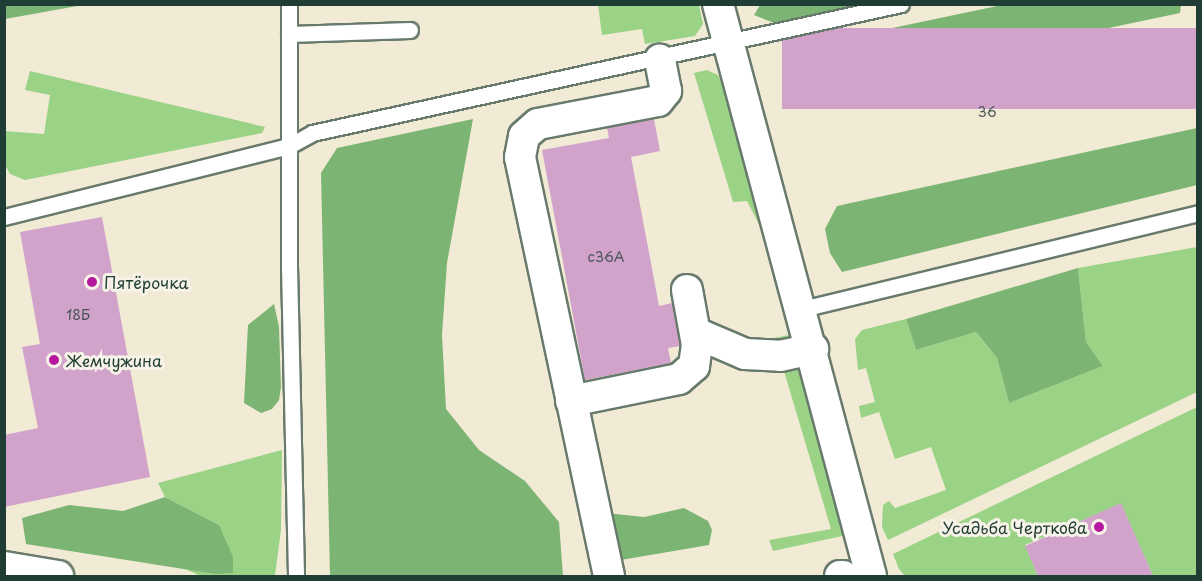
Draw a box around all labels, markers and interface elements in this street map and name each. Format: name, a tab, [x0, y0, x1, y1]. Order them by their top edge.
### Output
house number: 36	[977, 104, 997, 120]
house number: с36А	[587, 249, 625, 265]
place label: Пятёрочка	[104, 272, 189, 292]
marker: Пятёрочка	[85, 275, 99, 289]
house number: 18Б	[66, 307, 90, 323]
place label: Жемчужина	[66, 350, 162, 370]
marker: Жемчужина	[47, 353, 61, 367]
place label: Усадьба Черткова	[941, 517, 1087, 537]
marker: Усадьба Черткова	[1092, 520, 1106, 534]

